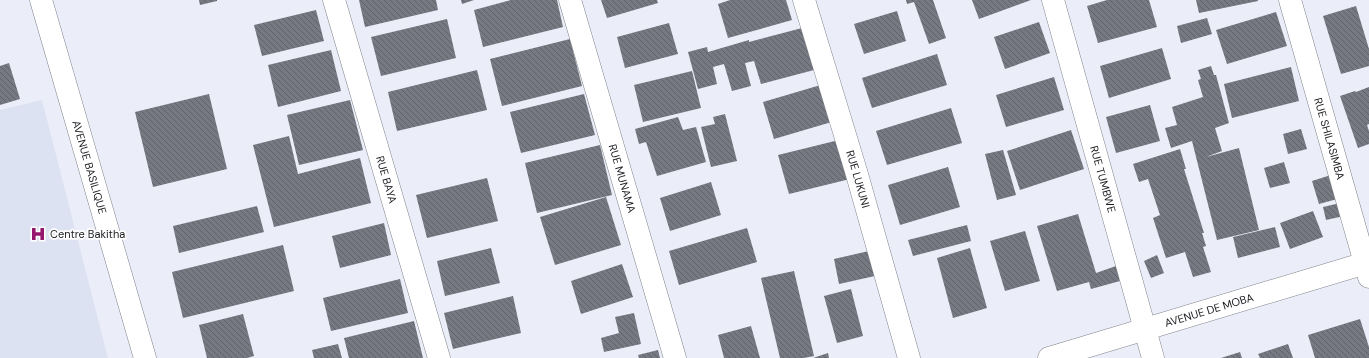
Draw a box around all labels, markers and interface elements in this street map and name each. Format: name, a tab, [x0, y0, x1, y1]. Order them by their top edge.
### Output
street label: RUE SHILASIMBA	[1311, 96, 1348, 181]
street label: AVENUE BASILIQUE	[69, 119, 110, 216]
street label: RUE MUNAMA	[606, 142, 639, 214]
street label: RUE TUMBWE	[1087, 144, 1119, 214]
street label: RUE LUKUNI	[843, 148, 873, 209]
street label: RUE BAYA	[373, 154, 400, 205]
hospital icon: Centre Bakitha	[29, 225, 47, 243]
place label: Centre Bakitha	[50, 227, 125, 241]
street label: AVENUE DE MOBA	[1163, 290, 1255, 330]

